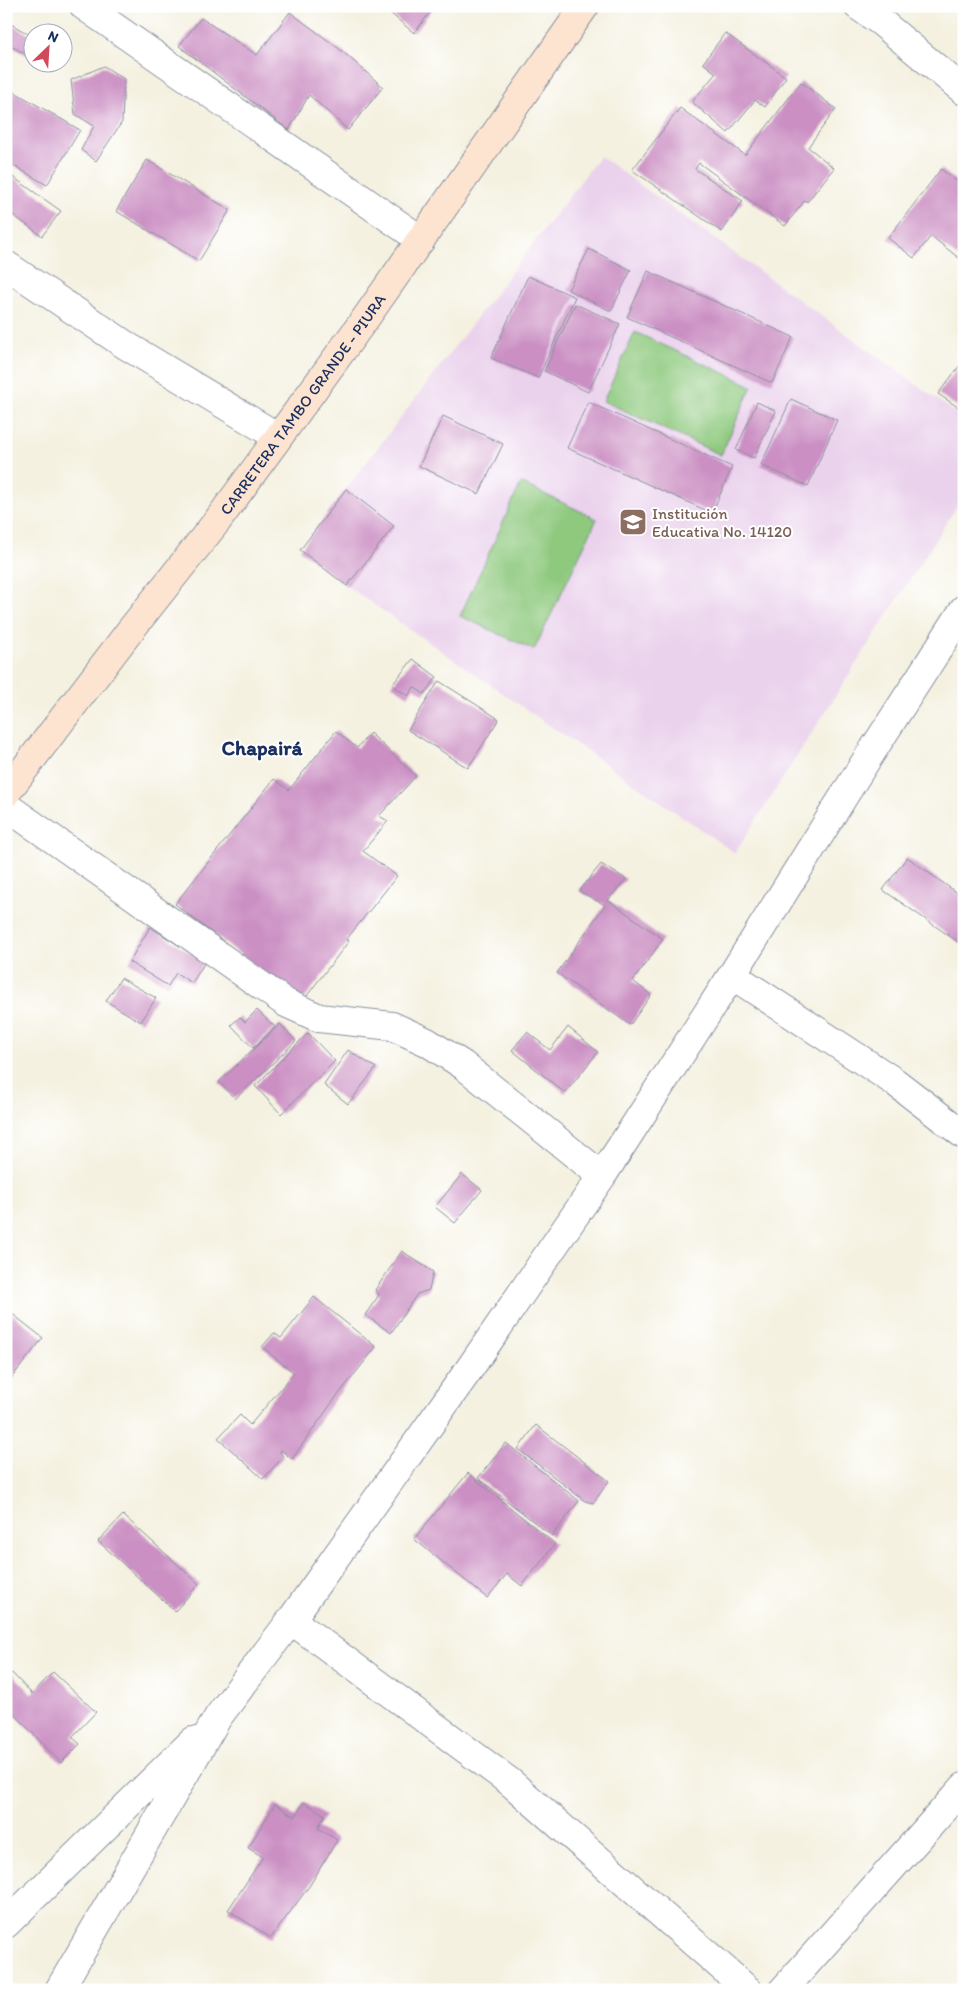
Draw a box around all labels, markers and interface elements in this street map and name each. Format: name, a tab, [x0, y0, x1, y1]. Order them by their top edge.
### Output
north arrow	[22, 22, 72, 72]
text: N	[45, 27, 61, 46]
street label: CARRETERA TAMBO GRANDE - PIURA	[216, 290, 390, 519]
place label: Institución Educativa No. 14120	[652, 504, 792, 541]
school or university icon: Institución Educativa No. 14120	[618, 507, 648, 537]
district label: Chapairá	[221, 735, 304, 761]

